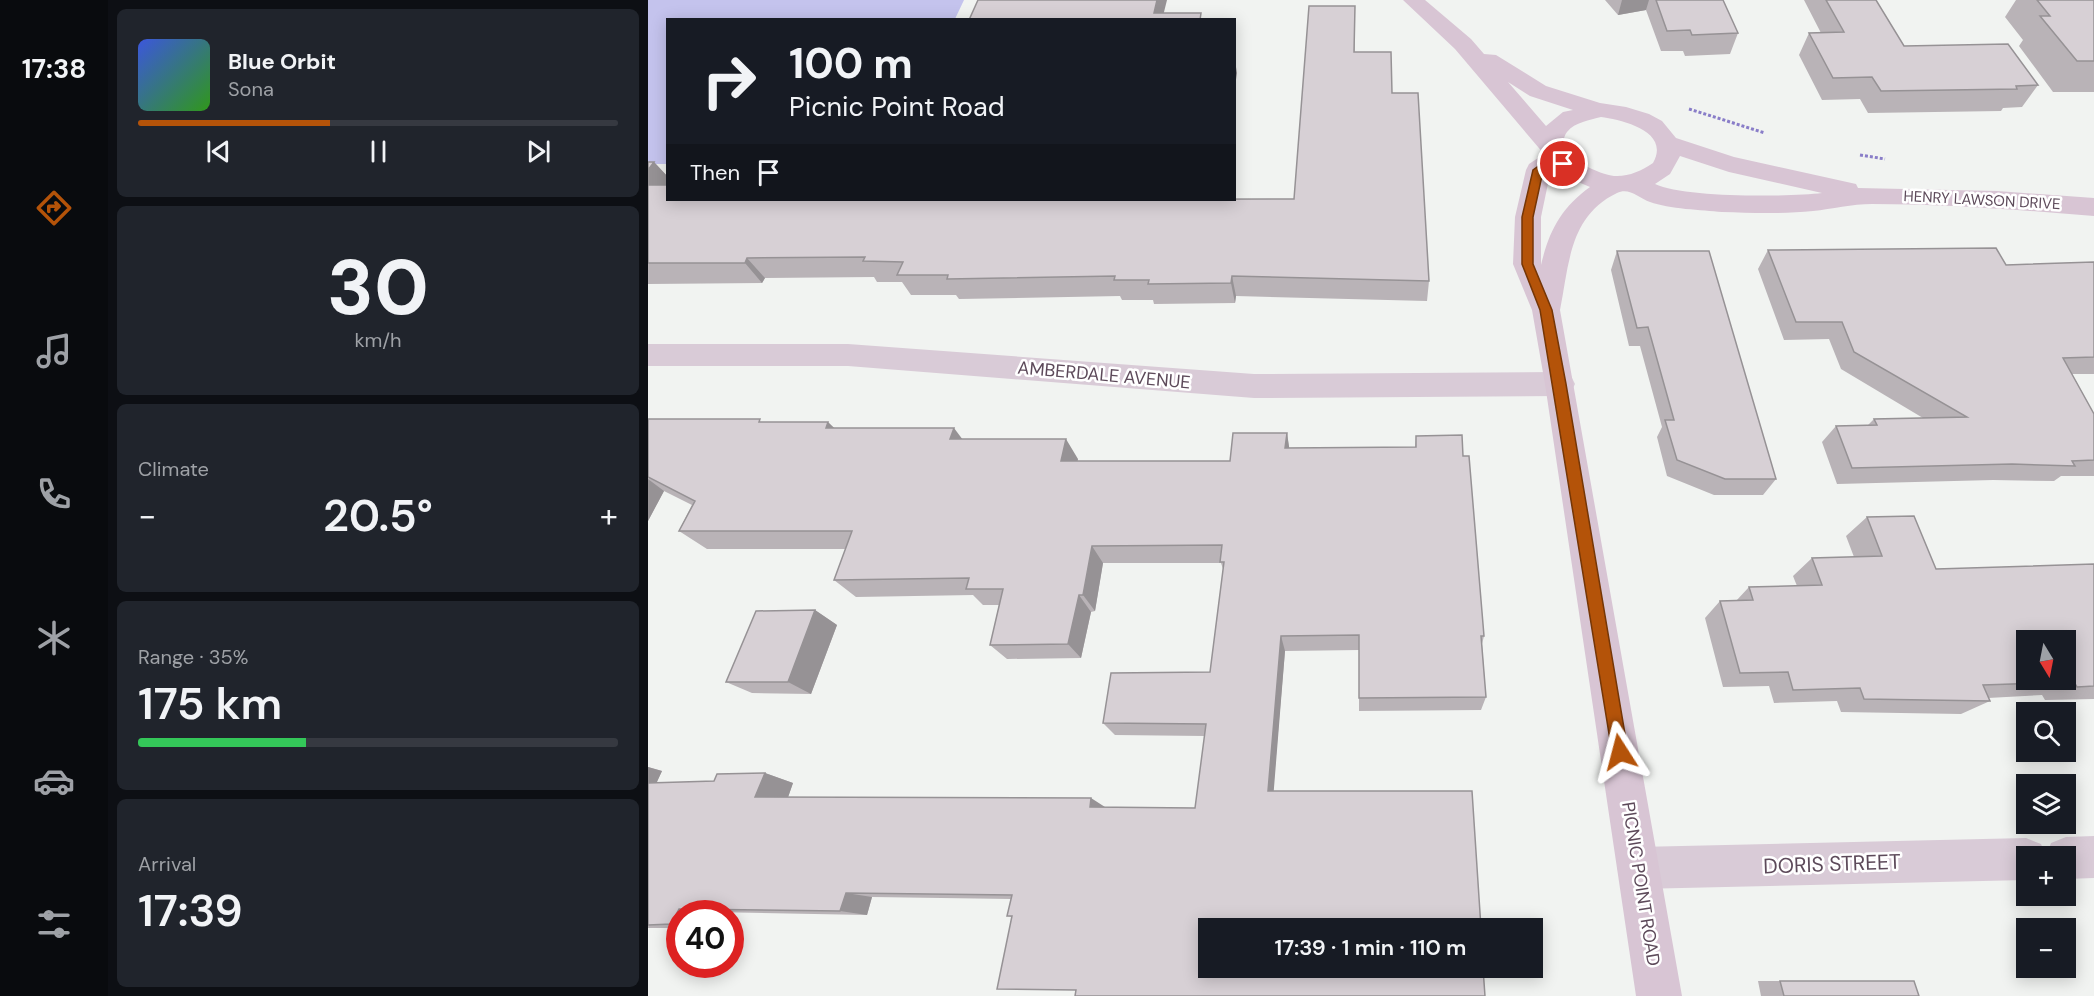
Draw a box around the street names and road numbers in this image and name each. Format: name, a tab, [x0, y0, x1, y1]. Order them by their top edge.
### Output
street label: HENRY LAWSON DRIVE	[1903, 186, 2061, 214]
street label: AMBERDALE AVENUE	[1017, 355, 1191, 395]
street label: PICNIC POINT ROAD	[1616, 800, 1666, 968]
street label: DORIS STREET	[1763, 848, 1901, 880]

